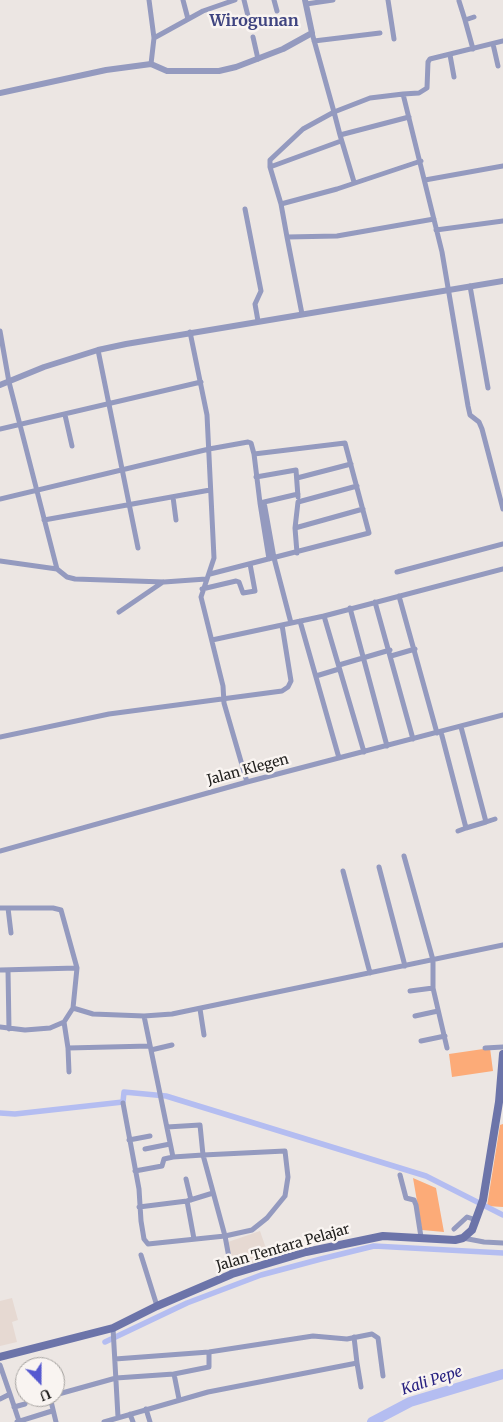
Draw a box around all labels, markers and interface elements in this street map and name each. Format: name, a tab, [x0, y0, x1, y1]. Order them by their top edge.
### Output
district label: Wirogunan	[209, 11, 299, 31]
street label: Jalan Klegen	[205, 751, 291, 789]
street label: Jalan Tentara Pelajar	[214, 1221, 352, 1275]
north arrow	[15, 1357, 65, 1407]
water label: Kali Pepe	[399, 1363, 465, 1399]
text: U	[37, 1385, 53, 1405]

